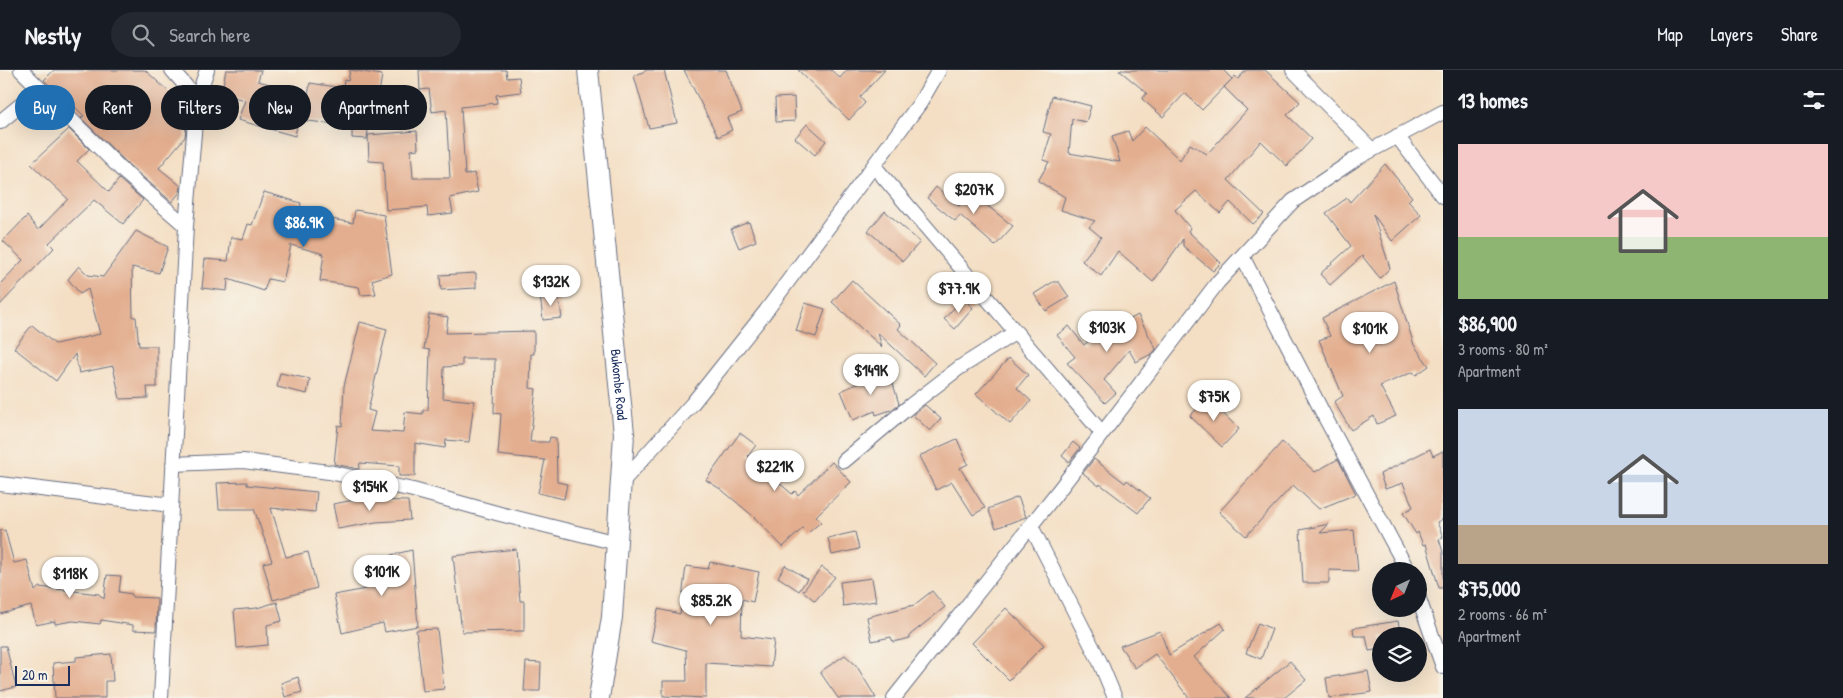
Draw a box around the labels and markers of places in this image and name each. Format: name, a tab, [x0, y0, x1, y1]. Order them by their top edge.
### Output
pin: $207K	[939, 172, 1009, 215]
pin: $86.9K	[263, 206, 345, 248]
pin: $132K	[516, 264, 586, 307]
pin: $77.9K	[918, 272, 1000, 314]
pin: $103K	[1072, 310, 1142, 353]
pin: $101K	[1335, 312, 1405, 354]
pin: $149K	[836, 354, 906, 396]
pin: $75K	[1184, 380, 1244, 422]
pin: $221K	[740, 450, 810, 492]
pin: $154K	[335, 470, 405, 512]
pin: $101K	[347, 554, 417, 597]
pin: $118K	[35, 556, 105, 599]
pin: $85.2K	[670, 584, 752, 626]

